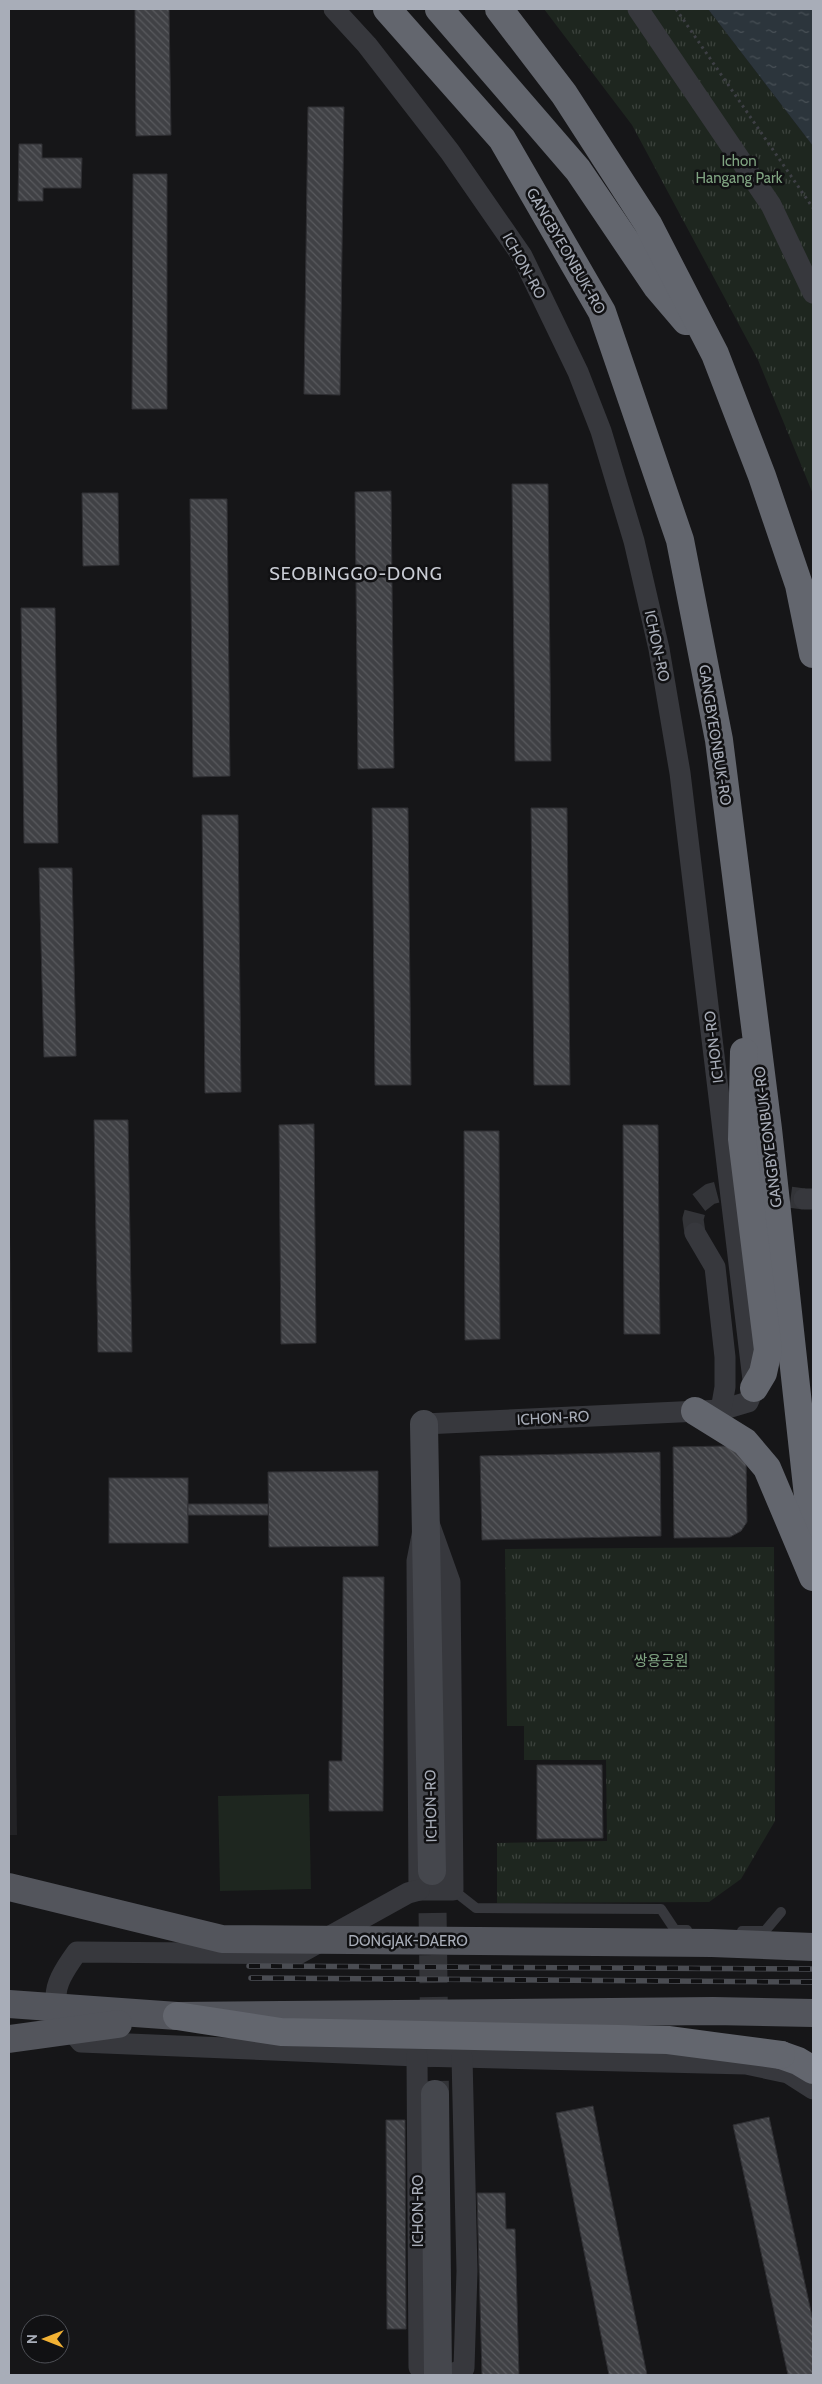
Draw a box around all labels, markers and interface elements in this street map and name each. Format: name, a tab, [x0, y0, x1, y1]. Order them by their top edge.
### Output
park label: Ichon Hangang Park	[696, 152, 783, 187]
street label: GANGBYEONBUK-RO	[523, 185, 609, 317]
street label: ICHON-RO	[498, 230, 550, 302]
district label: SEOBINGGO-DONG	[269, 563, 443, 585]
street label: ICHON-RO	[641, 609, 673, 683]
street label: GANGBYEONBUK-RO	[695, 663, 735, 807]
street label: ICHON-RO	[701, 1010, 727, 1084]
street label: GANGBYEONBUK-RO	[750, 1065, 786, 1209]
street label: ICHON-RO	[516, 1407, 590, 1429]
park label: 쌍용공원	[633, 1652, 689, 1670]
street label: ICHON-RO	[421, 1769, 441, 1843]
street label: DONGJAK-DAERO	[348, 1932, 468, 1950]
street label: ICHON-RO	[409, 2175, 427, 2247]
north arrow	[20, 2314, 70, 2364]
text: N	[23, 2334, 41, 2344]

